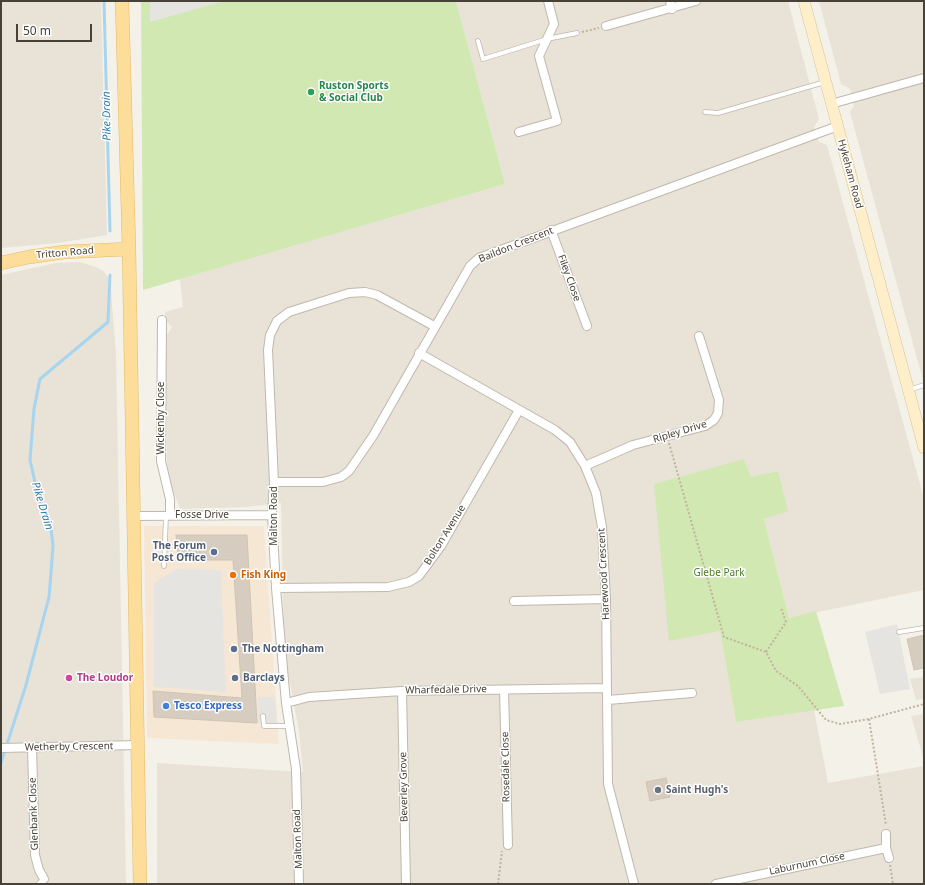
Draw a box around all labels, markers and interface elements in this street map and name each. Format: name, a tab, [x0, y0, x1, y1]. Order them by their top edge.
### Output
scale bar	[18, 16, 94, 42]
text: 50 m	[23, 22, 51, 39]
place label: Ruston Sports & Social Club	[319, 80, 389, 104]
marker: Ruston Sports & Social Club	[306, 87, 316, 97]
water label: Pike Drain	[100, 91, 114, 141]
street label: Hykeham Road	[835, 138, 865, 210]
street label: Baildon Crescent	[477, 225, 555, 265]
street label: Tritton Road	[36, 245, 94, 261]
street label: Filey Close	[555, 253, 583, 303]
street label: Wickenby Close	[155, 382, 167, 454]
street label: Ripley Drive	[652, 418, 708, 446]
water label: Pike Drain	[28, 480, 56, 532]
street label: Malton Road	[268, 486, 280, 546]
street label: Bolton Avenue	[422, 503, 468, 567]
street label: Fosse Drive	[175, 509, 229, 521]
street label: Harewood Crescent	[596, 528, 612, 620]
place label: The Forum Post Office	[152, 540, 206, 564]
marker: The Forum Post Office	[209, 547, 219, 557]
park label: Glebe Park	[693, 567, 745, 579]
place label: Fish King	[241, 569, 286, 581]
marker: Fish King	[228, 570, 238, 580]
place label: The Nottingham	[242, 643, 324, 655]
marker: The Nottingham	[229, 644, 239, 654]
place label: The Loudor	[77, 672, 133, 684]
place label: Barclays	[243, 672, 285, 684]
marker: The Loudor	[64, 673, 74, 683]
marker: Barclays	[230, 673, 240, 683]
street label: Wharfedale Drive	[405, 683, 487, 697]
place label: Tesco Express	[174, 700, 242, 712]
marker: Tesco Express	[161, 701, 171, 711]
street label: Rosedale Close	[499, 732, 513, 802]
street label: Wetherby Crescent	[24, 740, 114, 754]
street label: Beverley Grove	[397, 752, 411, 822]
street label: Glenbank Close	[27, 777, 41, 851]
place label: Saint Hugh's	[666, 784, 728, 796]
marker: Saint Hugh's	[653, 785, 663, 795]
street label: Malton Road	[291, 809, 305, 869]
street label: Laburnum Close	[768, 850, 846, 878]

